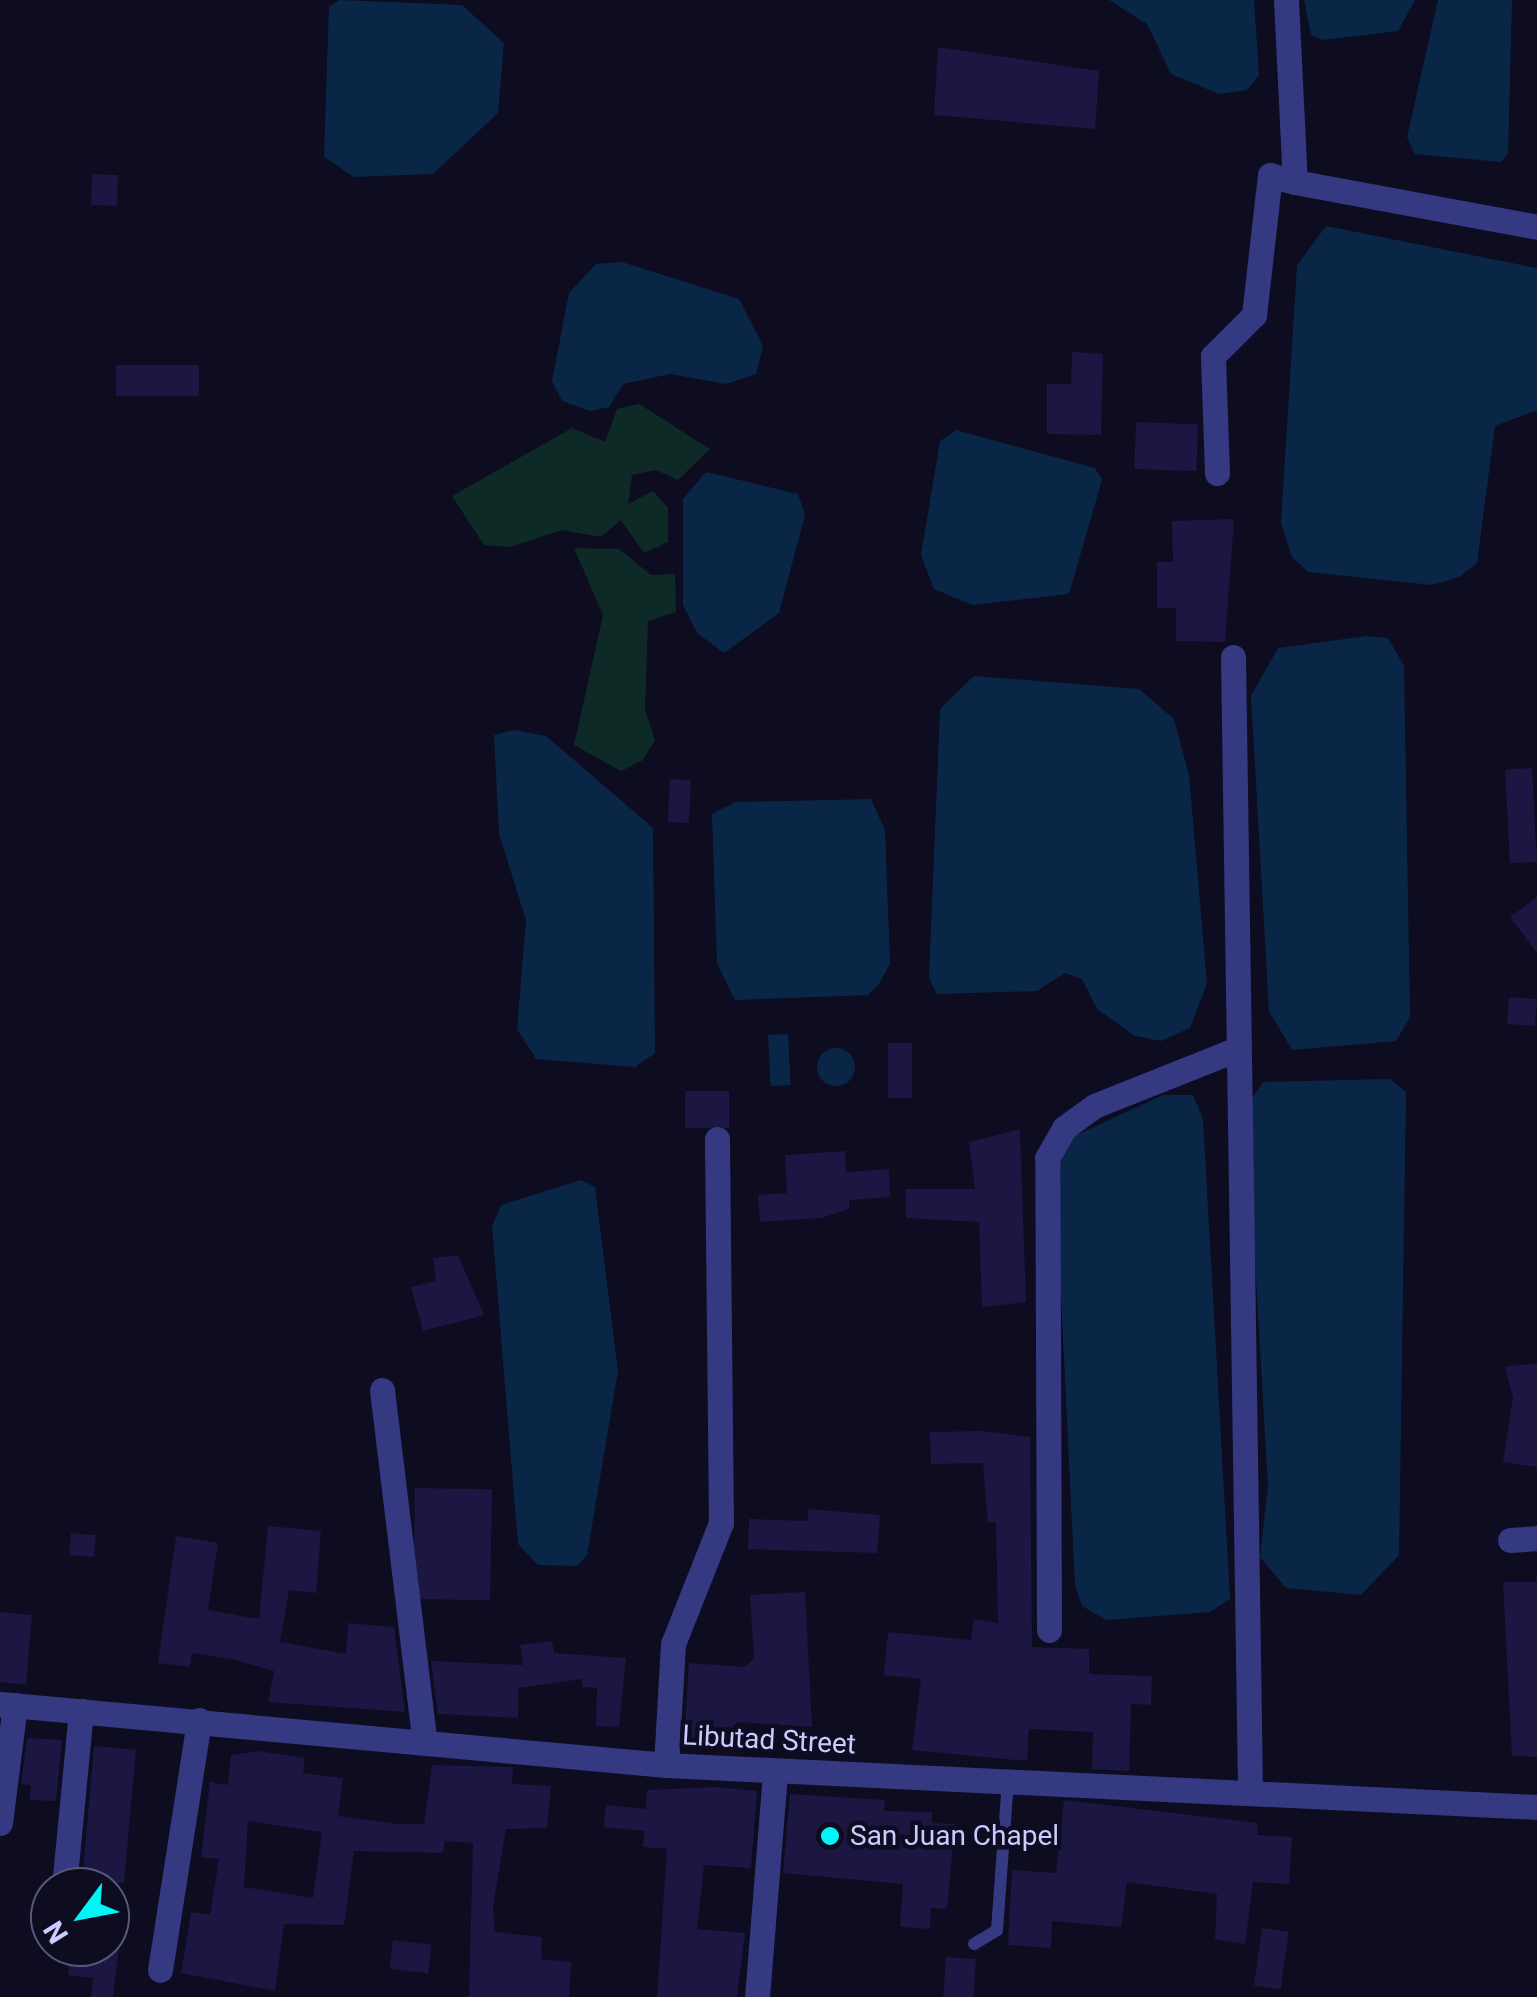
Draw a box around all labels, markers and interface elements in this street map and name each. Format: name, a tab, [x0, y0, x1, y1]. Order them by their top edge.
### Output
street label: Libutad Street	[681, 1719, 857, 1761]
place label: San Juan Chapel	[850, 1819, 1059, 1853]
marker: San Juan Chapel	[819, 1825, 841, 1847]
north arrow	[30, 1867, 130, 1967]
text: N	[37, 1915, 75, 1949]

